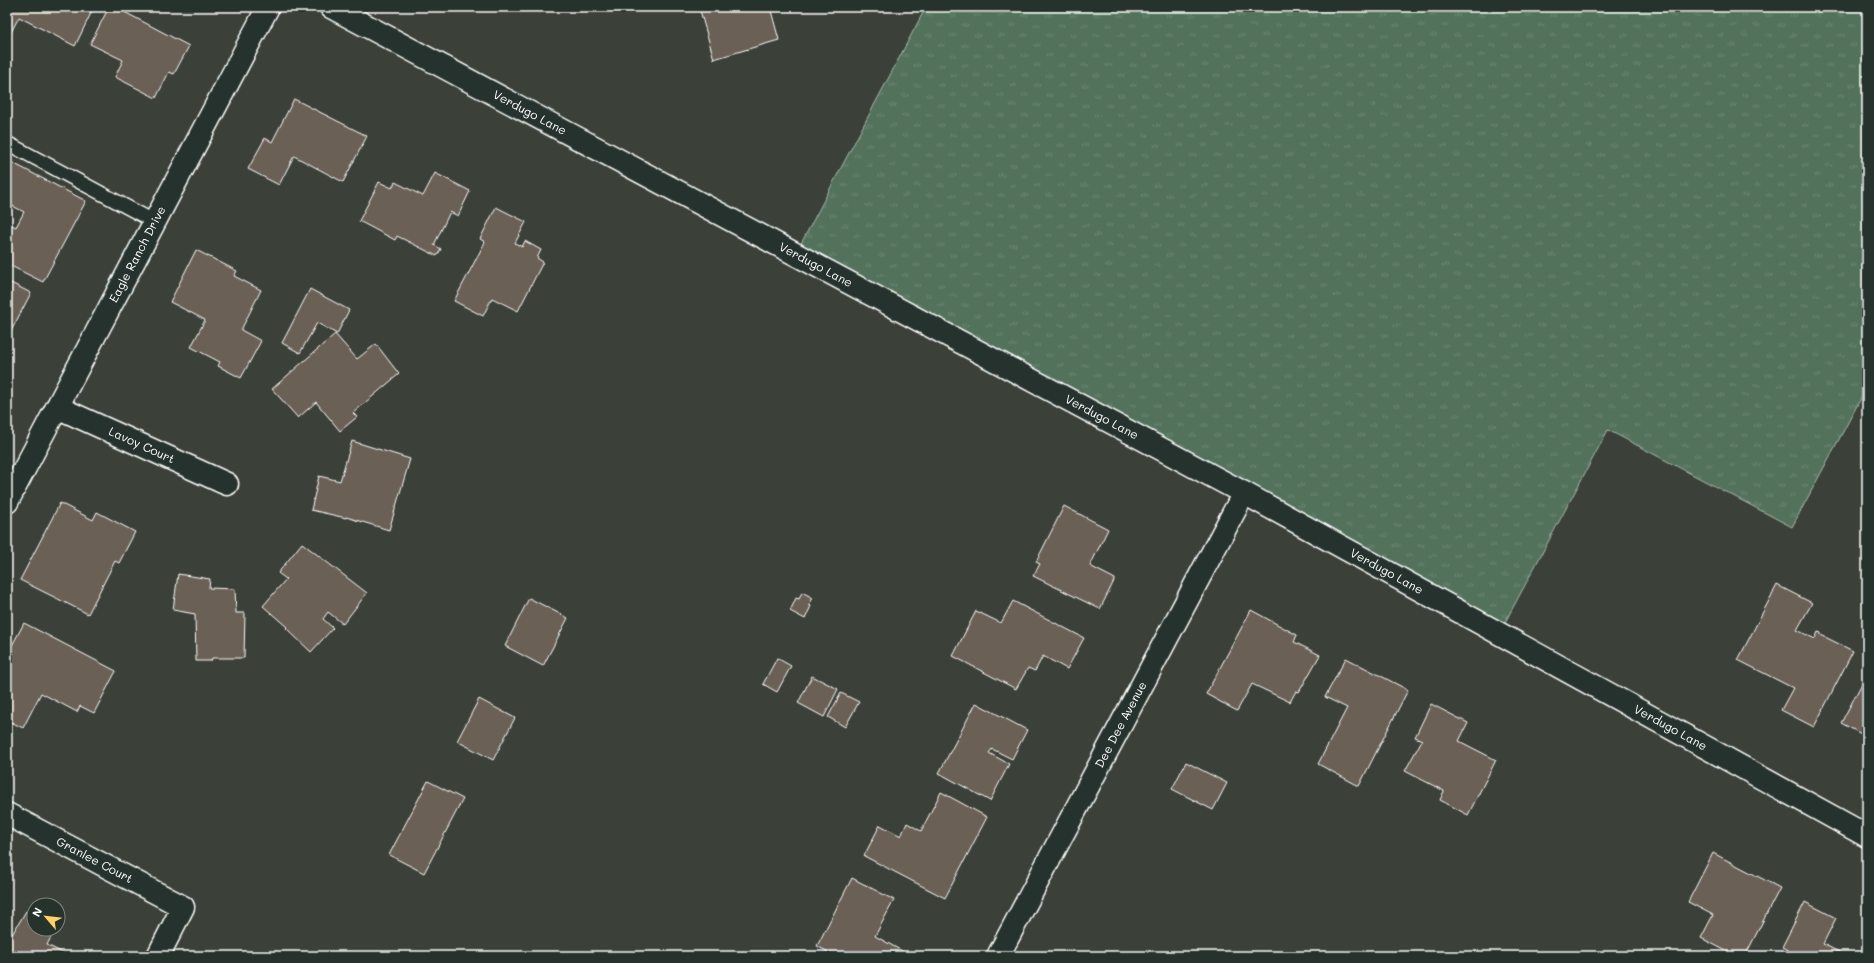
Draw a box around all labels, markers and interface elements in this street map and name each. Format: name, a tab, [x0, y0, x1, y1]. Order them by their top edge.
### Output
street label: Verdugo Lane	[490, 86, 570, 138]
street label: Eagle Ranch Drive	[105, 203, 169, 305]
street label: Verdugo Lane	[776, 238, 856, 290]
street label: Verdugo Lane	[1062, 390, 1142, 442]
street label: Lavoy Court	[106, 423, 178, 466]
street label: Verdugo Lane	[1348, 544, 1426, 597]
street label: Dee Dee Avenue	[1091, 678, 1150, 770]
street label: Verdugo Lane	[1631, 700, 1710, 753]
street label: Granlee Court	[54, 833, 136, 886]
north arrow	[26, 897, 66, 937]
text: N	[28, 905, 45, 919]

